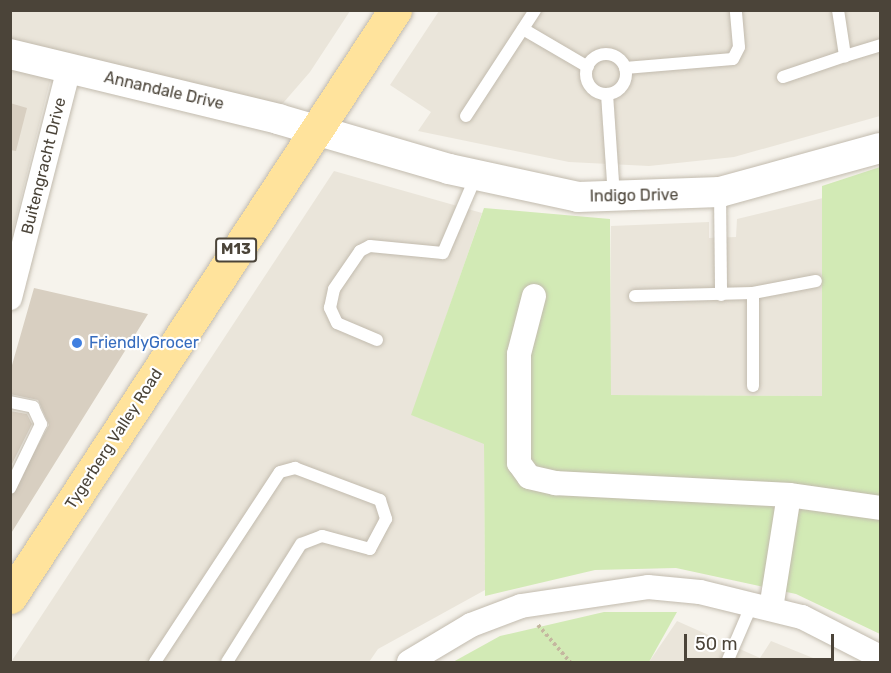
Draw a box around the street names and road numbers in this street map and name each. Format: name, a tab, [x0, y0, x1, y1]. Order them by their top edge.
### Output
street label: Annandale Drive	[102, 68, 226, 114]
street label: Buitengracht Drive	[18, 95, 70, 237]
street label: Indigo Drive	[590, 186, 678, 206]
road number: M13	[215, 238, 257, 262]
street label: Tygerberg Valley Road	[61, 365, 167, 513]

